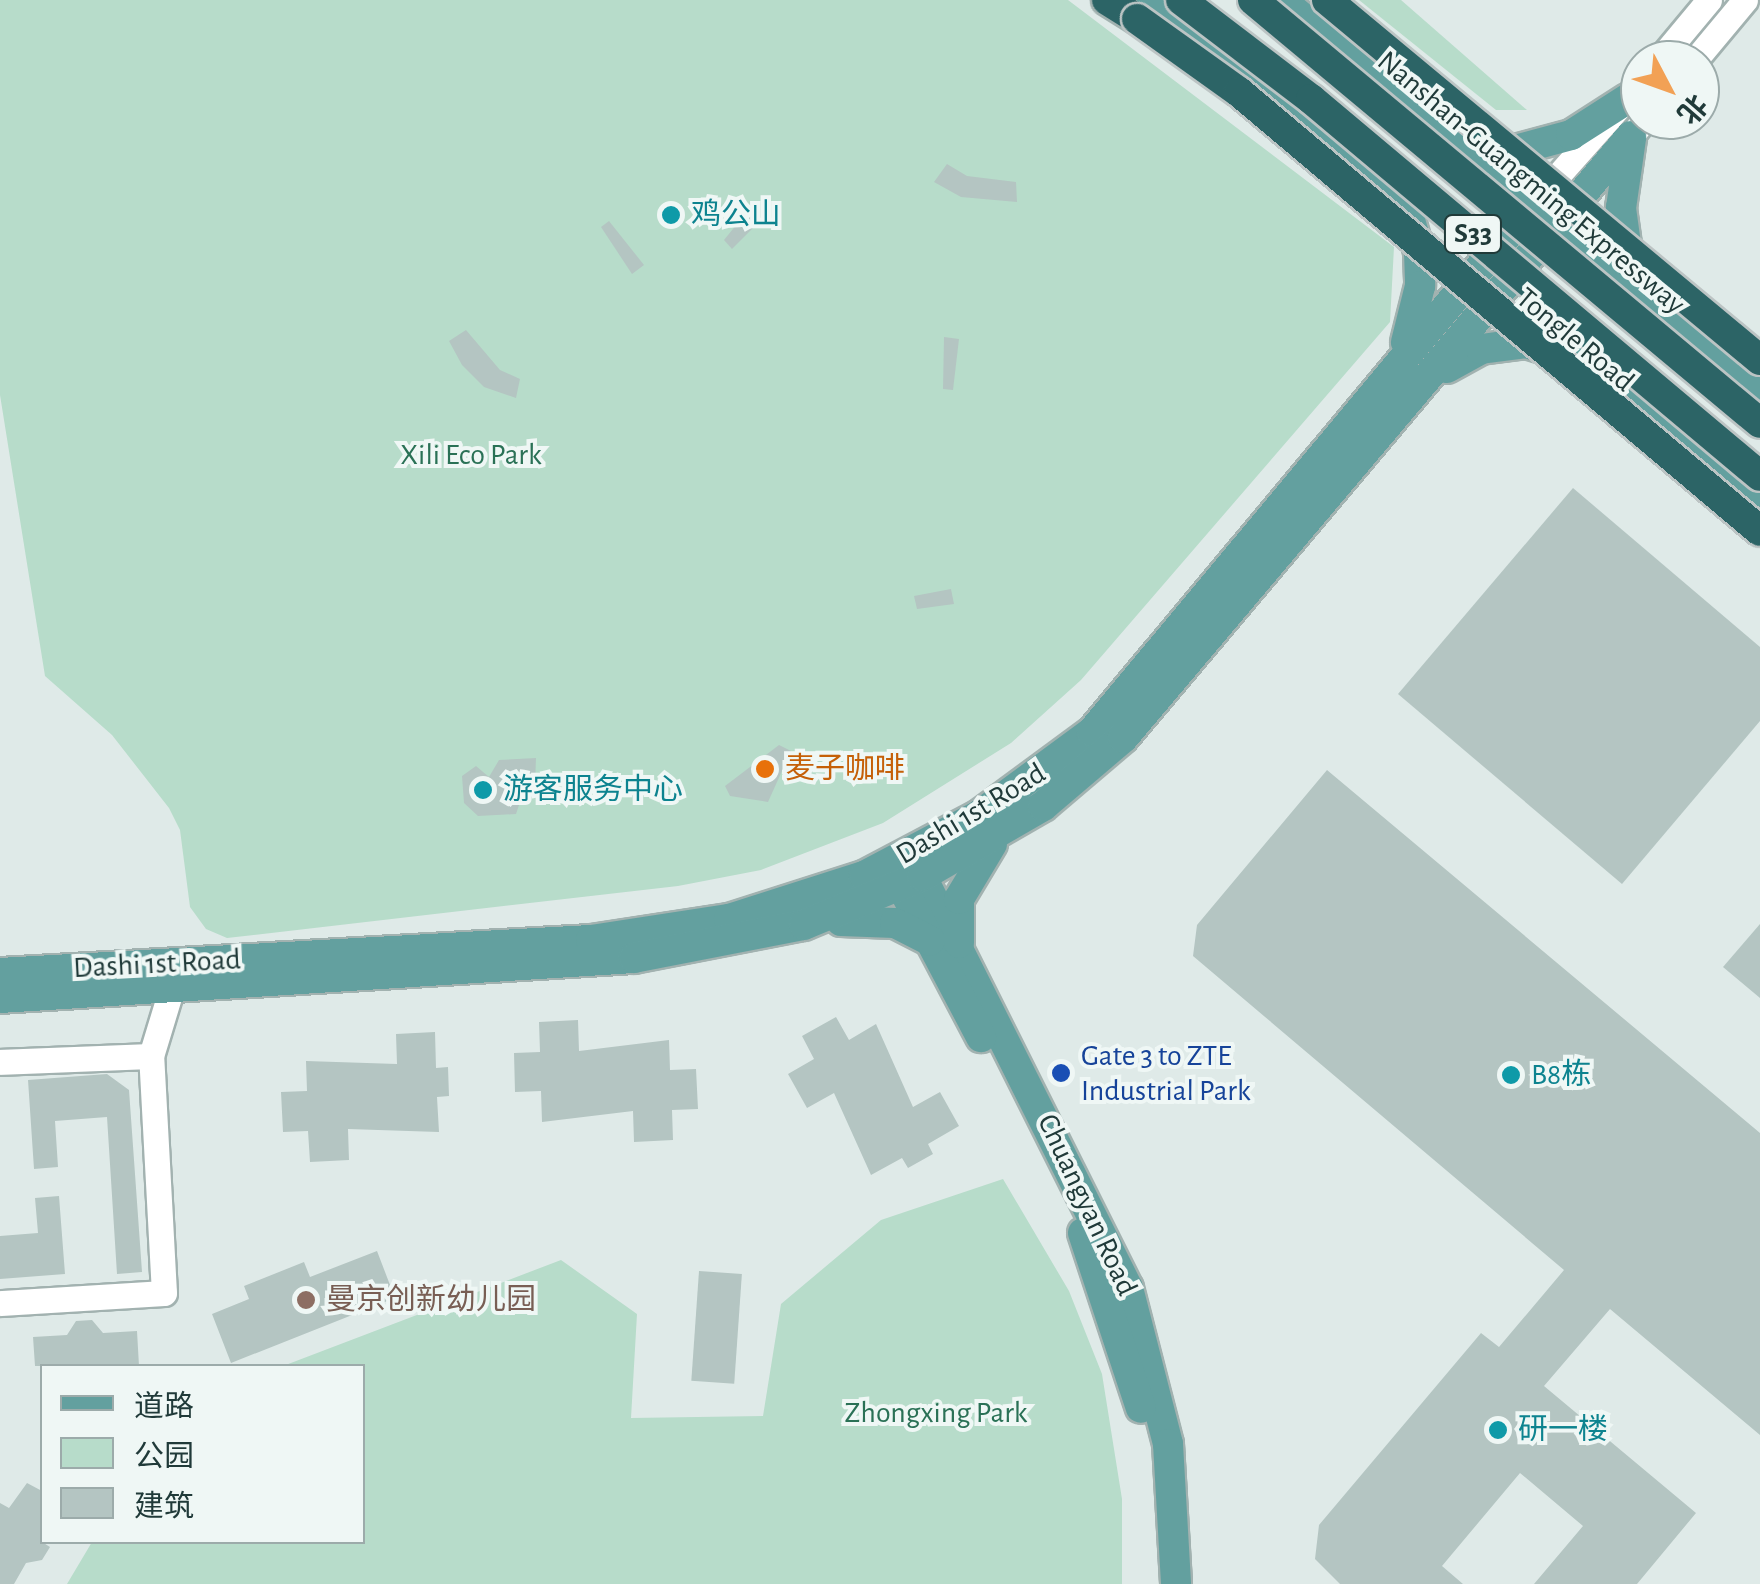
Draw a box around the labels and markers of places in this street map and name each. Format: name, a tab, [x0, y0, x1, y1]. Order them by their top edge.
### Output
place label: 鸡公山	[691, 197, 781, 233]
marker: 鸡公山	[660, 204, 682, 226]
place label: 麦子咖啡	[785, 751, 905, 787]
marker: 麦子咖啡	[754, 758, 776, 780]
place label: 游客服务中心	[503, 772, 683, 808]
marker: 游客服务中心	[472, 779, 494, 801]
place label: Gate 3 to ZTE Industrial Park	[1081, 1038, 1251, 1108]
place label: B8栋	[1531, 1057, 1591, 1093]
marker: Gate 3 to ZTE Industrial Park	[1050, 1062, 1072, 1084]
marker: B8栋	[1500, 1064, 1522, 1086]
place label: 曼京创新幼儿园	[326, 1282, 536, 1318]
marker: 曼京创新幼儿园	[295, 1289, 317, 1311]
place label: 研一楼	[1518, 1412, 1608, 1448]
marker: 研一楼	[1487, 1419, 1509, 1441]

